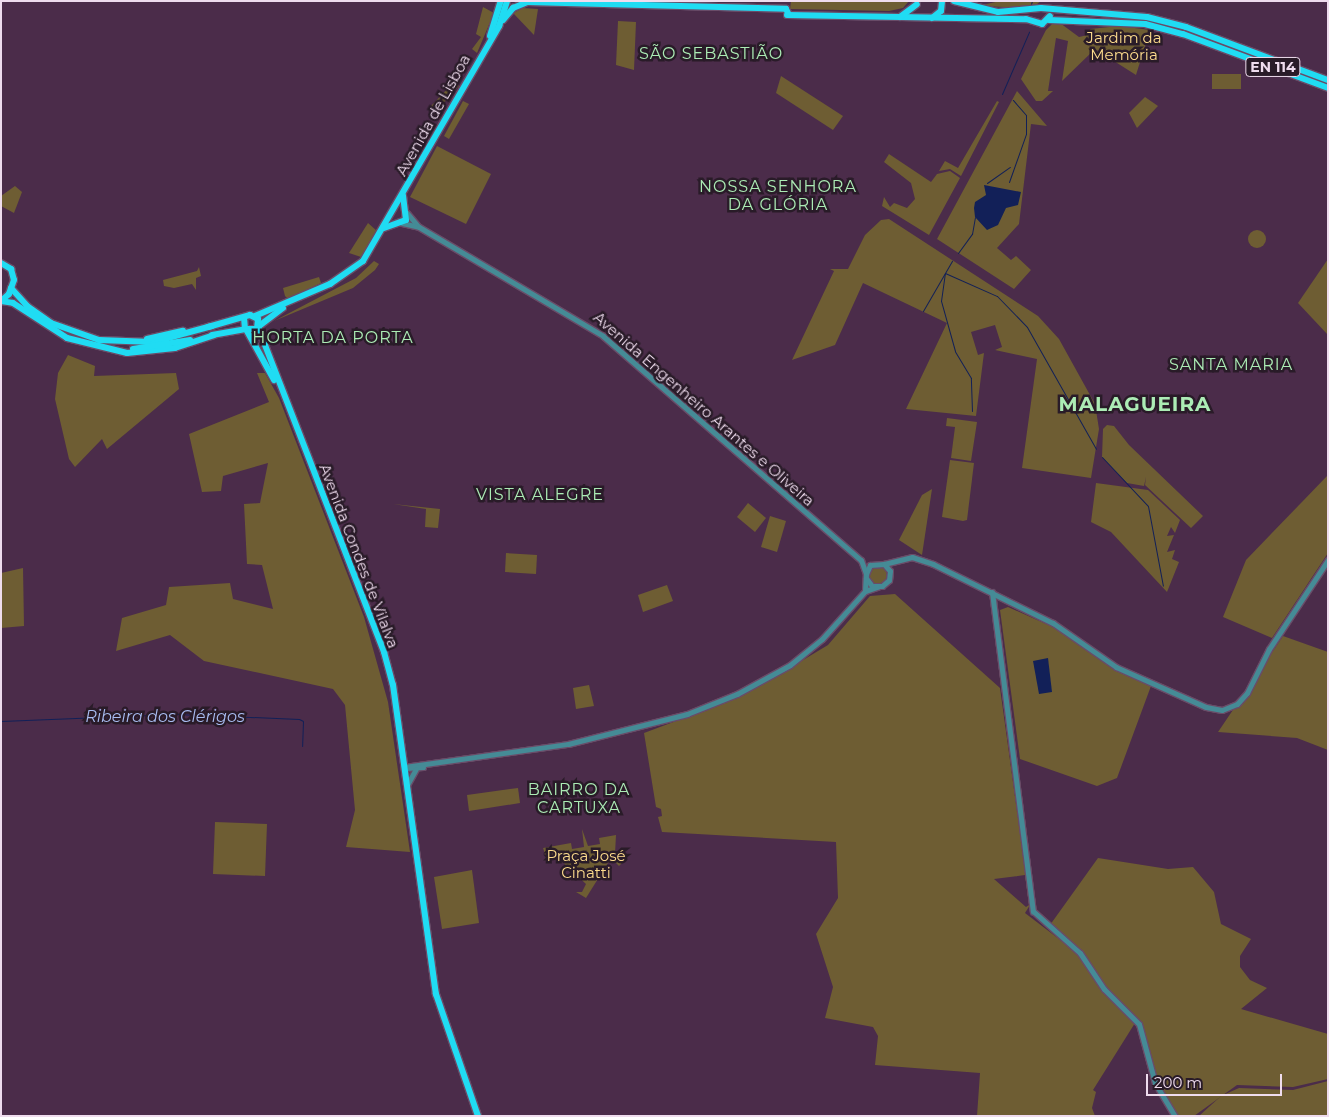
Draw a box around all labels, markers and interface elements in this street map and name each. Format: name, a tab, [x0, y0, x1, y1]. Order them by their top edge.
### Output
park label: Jardim da Memória	[1086, 28, 1162, 63]
district label: SÃO SEBASTIÃO	[637, 44, 785, 64]
street label: Avenida de Lisboa	[392, 51, 474, 179]
road number: EN 114	[1244, 56, 1302, 78]
district label: NOSSA SENHORA DA GLÓRIA	[697, 177, 859, 215]
street label: Avenida Engenheiro Arantes e Oliveira	[590, 308, 818, 510]
district label: HORTA DA PORTA	[251, 328, 415, 348]
district label: SANTA MARIA	[1168, 355, 1294, 375]
district label: MALAGUEIRA	[1057, 392, 1213, 416]
street label: Avenida Condes de Vilalva	[316, 461, 402, 651]
district label: VISTA ALEGRE	[475, 485, 605, 505]
water label: Ribeira dos Clérigos	[85, 707, 245, 727]
district label: BAIRRO DA CARTUXA	[527, 780, 631, 818]
park label: Praça José Cinatti	[546, 846, 626, 881]
scale bar	[1149, 1064, 1285, 1096]
text: 200 m	[1154, 1073, 1202, 1092]

